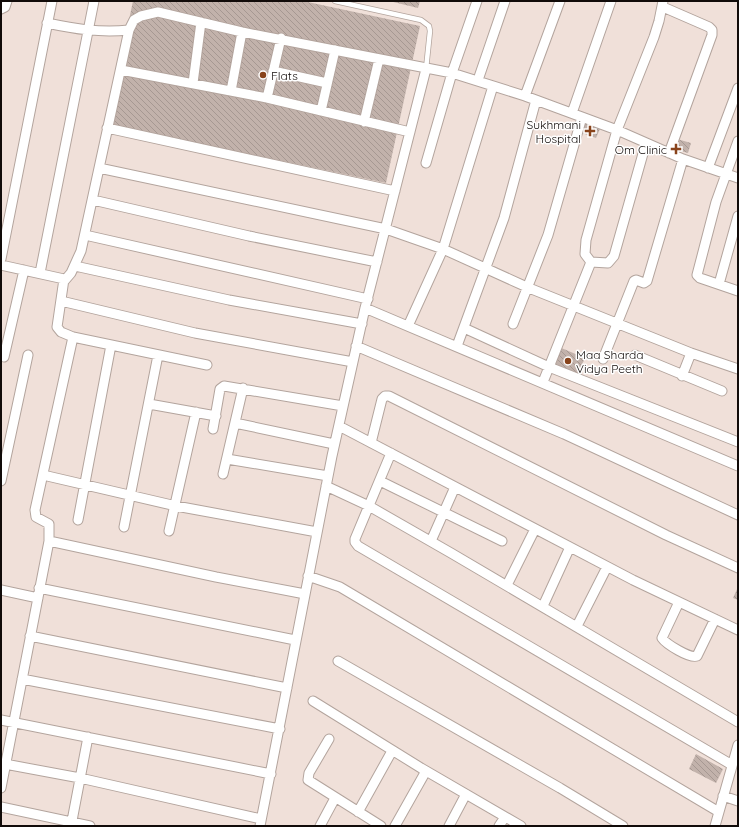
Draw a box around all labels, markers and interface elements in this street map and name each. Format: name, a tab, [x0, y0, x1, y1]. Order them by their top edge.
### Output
place label: Flats	[271, 68, 298, 83]
marker: Flats	[258, 70, 268, 80]
place label: Sukhmani Hospital	[527, 117, 581, 146]
marker: Sukhmani Hospital	[584, 125, 596, 137]
place label: Om Clinic	[615, 142, 667, 157]
marker: Om Clinic	[670, 143, 682, 155]
place label: Maa Sharda Vidya Peeth	[576, 347, 644, 376]
marker: Maa Sharda Vidya Peeth	[563, 356, 573, 366]

